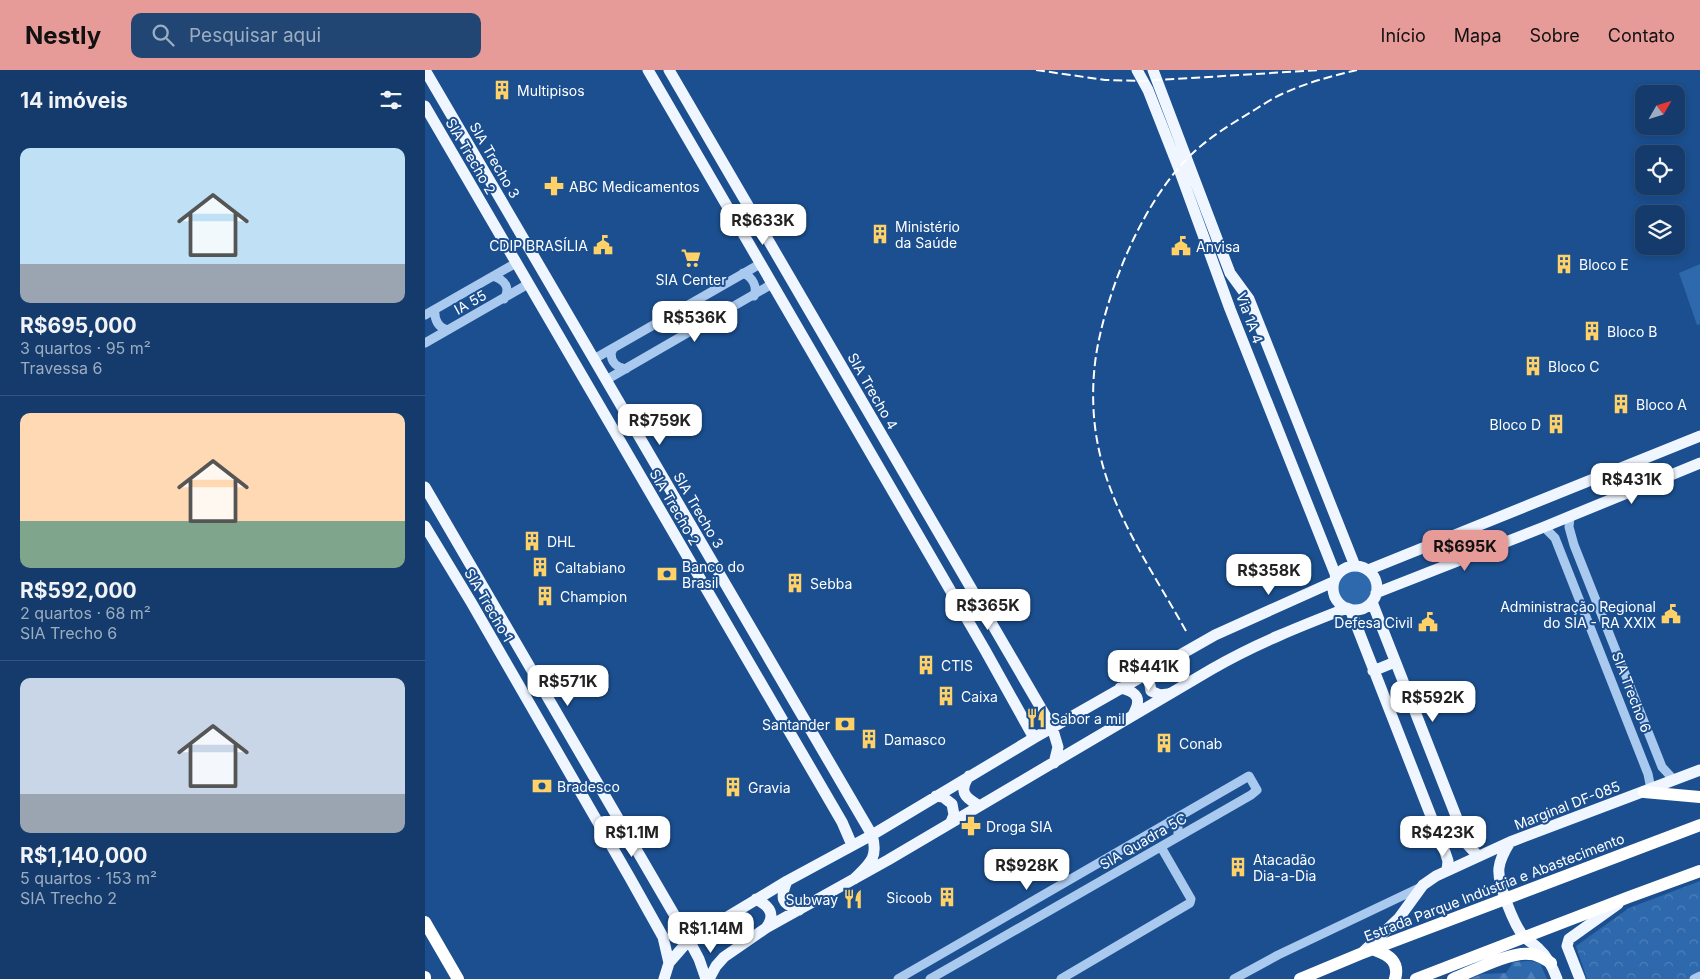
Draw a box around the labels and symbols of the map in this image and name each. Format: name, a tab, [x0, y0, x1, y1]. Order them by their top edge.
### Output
building icon: Multipisos	[491, 79, 513, 101]
place label: Multipisos	[517, 82, 585, 99]
north arrow	[1635, 85, 1685, 135]
street label: SIA Trecho 2	[442, 115, 500, 197]
street label: SIA Trecho 3	[466, 119, 524, 201]
pharmacy icon: ABC Medicamentos	[543, 175, 565, 197]
place label: ABC Medicamentos	[569, 178, 700, 195]
pin: R$633K	[722, 204, 804, 246]
place label: Ministério da Saúde	[895, 218, 960, 251]
building icon: Ministério da Saúde	[869, 223, 891, 245]
public building icon: CDIP BRASÍLIA	[592, 234, 614, 256]
public building icon: Anvisa	[1170, 235, 1192, 257]
place label: CDIP BRASÍLIA	[489, 237, 588, 254]
place label: Anvisa	[1196, 238, 1240, 255]
supermarket icon: SIA Center	[680, 247, 702, 269]
building icon: Bloco E	[1553, 253, 1575, 275]
place label: Bloco E	[1579, 256, 1629, 273]
place label: SIA Center	[656, 271, 726, 288]
street label: IA 55	[451, 286, 489, 318]
street label: Via 1A 4	[1233, 290, 1267, 346]
pin: R$536K	[654, 300, 736, 343]
building icon: Bloco B	[1581, 320, 1603, 342]
place label: Bloco B	[1607, 323, 1657, 340]
street label: SIA Trecho 4	[844, 350, 902, 432]
building icon: Bloco C	[1522, 355, 1544, 377]
place label: Bloco C	[1548, 358, 1600, 375]
building icon: Bloco A	[1610, 393, 1632, 415]
place label: Bloco A	[1636, 396, 1687, 413]
pin: R$759K	[619, 404, 701, 446]
building icon: Bloco D	[1545, 413, 1567, 435]
place label: Bloco D	[1490, 416, 1541, 433]
pin: R$431K	[1591, 462, 1673, 505]
street label: SIA Trecho 2	[646, 466, 704, 548]
street label: SIA Trecho 3	[670, 469, 728, 551]
building icon: DHL	[521, 530, 543, 552]
pin: R$695K	[1424, 530, 1506, 572]
place label: DHL	[547, 533, 576, 550]
pin: R$358K	[1228, 554, 1310, 596]
building icon: Caltabiano	[529, 556, 551, 578]
place label: Banco do Brasil	[682, 558, 745, 591]
place label: Caltabiano	[555, 559, 626, 576]
bank icon: Banco do Brasil	[656, 563, 678, 585]
street label: SIA Trecho 1	[461, 565, 517, 645]
building icon: Sebba	[784, 572, 806, 594]
place label: Sebba	[810, 575, 852, 592]
building icon: Champion	[534, 585, 556, 607]
place label: Champion	[560, 588, 627, 605]
pin: R$365K	[947, 588, 1029, 631]
place label: Administração Regional do SIA - RA XXIX	[1500, 598, 1656, 631]
public building icon: Administração Regional do SIA - RA XXIX	[1660, 603, 1682, 625]
public building icon: Defesa Civil	[1417, 611, 1439, 633]
place label: Defesa Civil	[1334, 614, 1413, 631]
street label: SIA Trecho 6	[1609, 649, 1655, 735]
pin: R$441K	[1108, 650, 1190, 692]
building icon: CTIS	[915, 654, 937, 676]
place label: CTIS	[941, 657, 973, 674]
pin: R$571K	[527, 664, 609, 707]
pin: R$592K	[1392, 680, 1474, 723]
building icon: Caixa	[935, 685, 957, 707]
place label: Caixa	[961, 688, 998, 705]
restaurant icon: Sabor a mil	[1025, 707, 1047, 729]
place label: Sabor a mil	[1051, 710, 1125, 727]
bank icon: Santander	[834, 713, 856, 735]
place label: Santander	[762, 716, 830, 733]
building icon: Damasco	[858, 728, 880, 750]
place label: Damasco	[884, 731, 946, 748]
building icon: Conab	[1153, 732, 1175, 754]
place label: Conab	[1179, 735, 1222, 752]
bank icon: Bradesco	[531, 775, 553, 797]
building icon: Gravia	[722, 776, 744, 798]
street label: Marginal DF-085	[1512, 777, 1622, 833]
place label: Bradesco	[557, 778, 620, 795]
place label: Gravia	[748, 779, 791, 796]
street label: SIA Quadra 5C	[1097, 809, 1189, 873]
pharmacy icon: Droga SIA	[960, 815, 982, 837]
pin: R$1.1M	[591, 816, 673, 858]
pin: R$423K	[1402, 816, 1484, 858]
place label: Droga SIA	[986, 818, 1053, 835]
street label: Estrada Parque Indústria e Abastecimento	[1361, 829, 1627, 945]
pin: R$928K	[986, 848, 1068, 891]
place label: Atacadão Dia-a-Dia	[1253, 851, 1316, 884]
building icon: Atacadão Dia-a-Dia	[1227, 856, 1249, 878]
building icon: Sicoob	[936, 886, 958, 908]
restaurant icon: Subway	[842, 888, 864, 910]
place label: Sicoob	[886, 889, 932, 906]
place label: Subway	[785, 891, 838, 908]
pin: R$1.14M	[665, 912, 757, 954]

